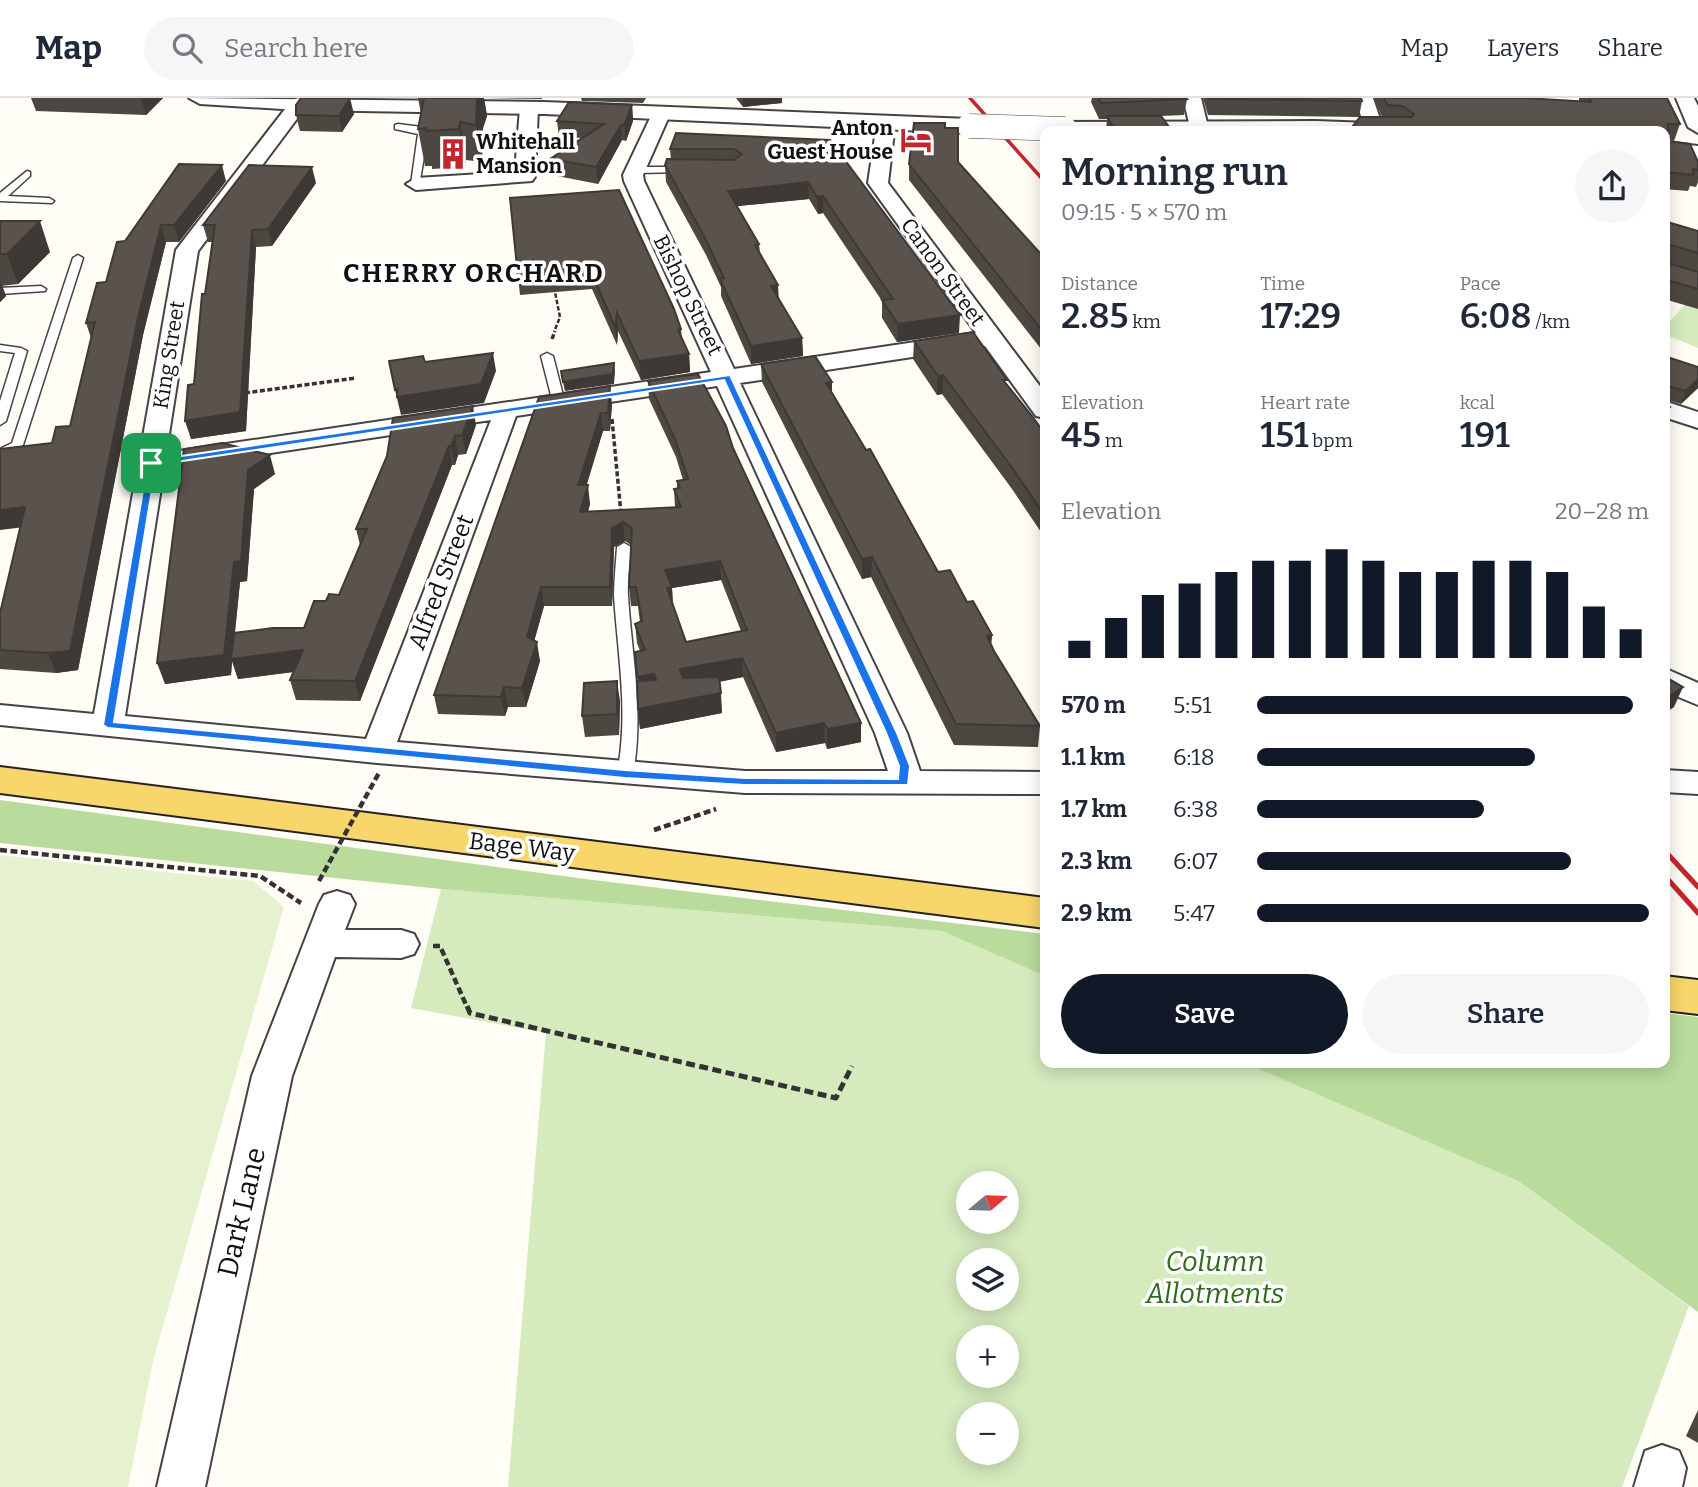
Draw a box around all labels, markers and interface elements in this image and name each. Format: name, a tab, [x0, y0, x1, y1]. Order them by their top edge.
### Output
search box	[144, 17, 634, 80]
text: Map	[35, 28, 102, 68]
icon: search	[168, 29, 206, 67]
text: Search here	[224, 33, 368, 64]
text: Map	[1401, 34, 1449, 62]
text: Layers	[1487, 34, 1559, 62]
text: Share	[1597, 34, 1663, 62]
place label: Anton Guest House	[767, 115, 893, 165]
hotel icon: Anton Guest House	[899, 123, 933, 157]
place label: Whitehall Mansion	[476, 129, 576, 179]
building icon: Whitehall Mansion	[436, 137, 470, 171]
text: Morning run	[1061, 149, 1288, 195]
button: share	[1575, 149, 1649, 223]
text: 09:15 · 5 × 570 m	[1061, 198, 1227, 226]
street label: Canon Street	[895, 213, 991, 331]
street label: Bishop Street	[648, 231, 728, 360]
district label: CHERRY ORCHARD	[343, 258, 605, 289]
text: Distance	[1061, 272, 1138, 295]
text: Time	[1260, 272, 1305, 295]
text: Pace	[1460, 272, 1501, 295]
text: 2.85	[1061, 295, 1128, 337]
text: 17:29	[1260, 295, 1341, 337]
text: 6:08	[1460, 295, 1532, 337]
street label: King Street	[148, 299, 190, 411]
text: km	[1128, 310, 1161, 333]
text: /km	[1532, 310, 1570, 333]
text: Elevation	[1061, 391, 1144, 414]
text: Heart rate	[1260, 391, 1350, 414]
text: kcal	[1460, 391, 1495, 414]
text: 45	[1061, 414, 1101, 456]
text: 151	[1260, 414, 1309, 456]
text: 191	[1460, 414, 1510, 456]
text: m	[1101, 429, 1123, 452]
text: bpm	[1309, 429, 1353, 452]
pin	[121, 433, 181, 493]
icon: arrive	[132, 444, 170, 482]
text: Elevation	[1061, 497, 1161, 525]
text: 20–28 m	[1555, 497, 1649, 525]
street label: Alfred Street	[402, 510, 480, 653]
text: 570 m	[1061, 691, 1126, 719]
text: 5:51	[1173, 691, 1212, 719]
text: 1.1 km	[1061, 743, 1125, 771]
text: 6:18	[1173, 743, 1215, 771]
text: 1.7 km	[1061, 795, 1127, 823]
text: 6:38	[1173, 795, 1218, 823]
street label: Bage Way	[467, 827, 577, 867]
text: 2.3 km	[1061, 847, 1132, 875]
text: 6:07	[1173, 847, 1218, 875]
text: 2.9 km	[1061, 899, 1132, 927]
text: 5:47	[1173, 899, 1215, 927]
button: Save	[1061, 974, 1348, 1054]
button: Share	[1362, 974, 1649, 1054]
street label: Dark Lane	[211, 1144, 272, 1280]
north arrow	[956, 1171, 1018, 1234]
map controls	[956, 1171, 1019, 1465]
park label: Column Allotments	[1144, 1245, 1284, 1310]
button: layers	[956, 1248, 1019, 1311]
button: +	[956, 1325, 1019, 1388]
button: −	[956, 1402, 1019, 1465]

